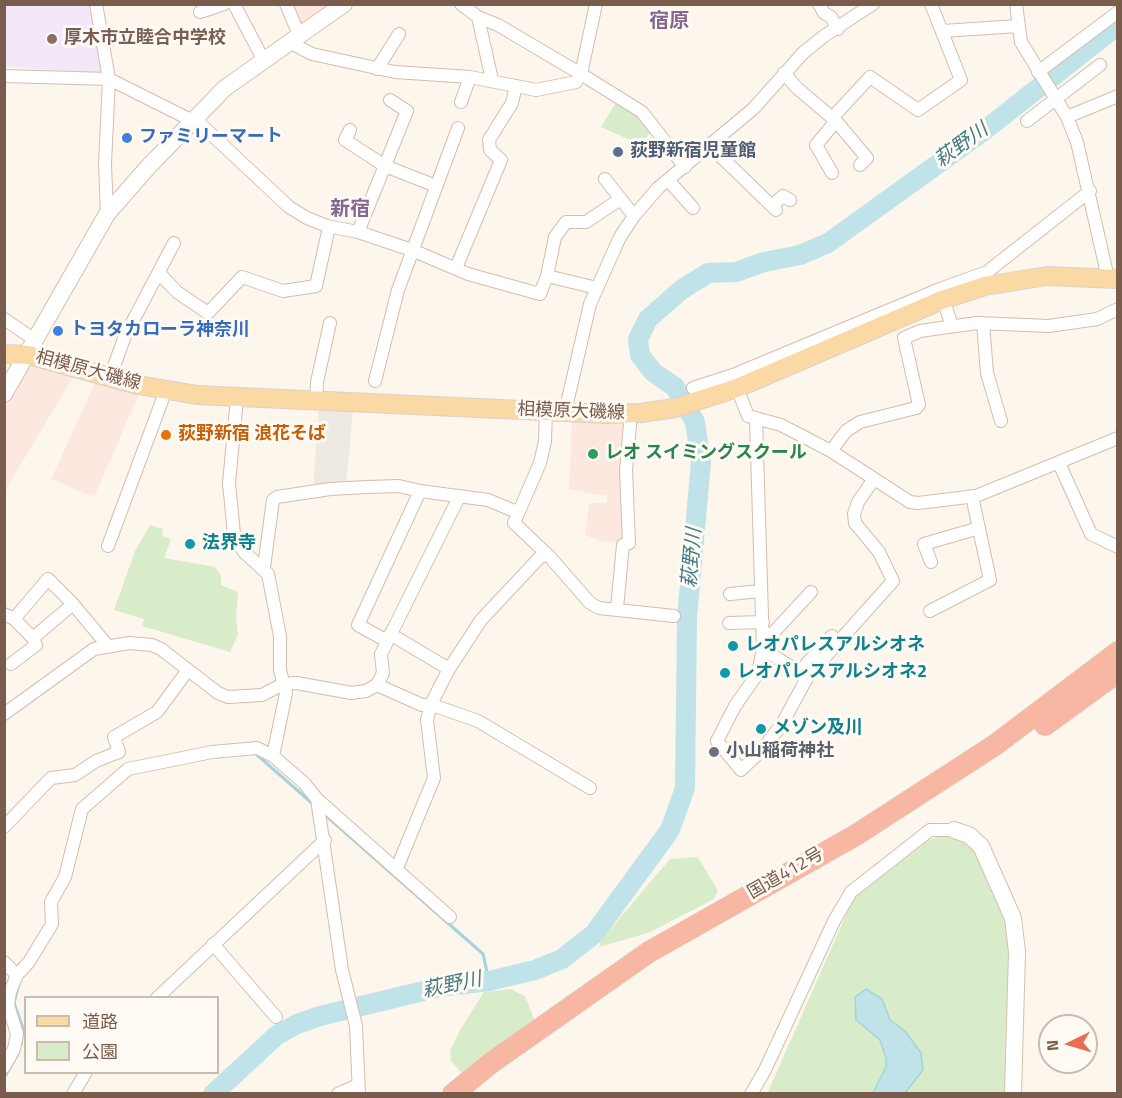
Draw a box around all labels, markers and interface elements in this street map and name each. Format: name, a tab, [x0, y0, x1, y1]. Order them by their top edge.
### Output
district label: 宿原	[649, 10, 689, 34]
place label: 厚木市立睦合中学校	[64, 28, 226, 50]
marker: 厚木市立睦合中学校	[45, 32, 59, 46]
water label: 萩野川	[931, 119, 993, 173]
place label: ファミリーマート	[139, 127, 283, 149]
marker: ファミリーマート	[120, 131, 134, 145]
place label: 荻野新宿児童館	[630, 141, 756, 163]
marker: 荻野新宿児童館	[611, 145, 625, 159]
district label: 新宿	[330, 198, 370, 222]
place label: トヨタカローラ神奈川	[70, 320, 250, 342]
marker: トヨタカローラ神奈川	[51, 324, 65, 338]
street label: 相模原大磯線	[33, 347, 143, 395]
street label: 相模原大磯線	[517, 399, 625, 425]
place label: 荻野新宿 浪花そば	[178, 424, 326, 446]
marker: 荻野新宿 浪花そば	[159, 428, 173, 442]
place label: レオ スイミングスクール	[605, 443, 807, 465]
marker: レオ スイミングスクール	[586, 447, 600, 461]
water label: 萩野川	[678, 527, 708, 589]
place label: 法界寺	[202, 533, 256, 555]
marker: 法界寺	[183, 537, 197, 551]
place label: レオパレスアルシオネ	[745, 635, 925, 657]
marker: レオパレスアルシオネ	[726, 639, 740, 653]
place label: レオパレスアルシオネ2	[737, 662, 927, 684]
marker: レオパレスアルシオネ2	[718, 666, 732, 680]
place label: メゾン及川	[773, 718, 863, 740]
marker: メゾン及川	[754, 722, 768, 736]
place label: 小山稲荷神社	[726, 741, 834, 763]
marker: 小山稲荷神社	[707, 745, 721, 759]
street label: 国道412号	[744, 844, 828, 904]
water label: 萩野川	[420, 968, 484, 1004]
legend	[24, 996, 219, 1074]
text: 道路	[82, 1008, 118, 1035]
north arrow	[1038, 1014, 1098, 1074]
text: 公園	[82, 1038, 118, 1065]
text: N	[1040, 1039, 1064, 1052]

